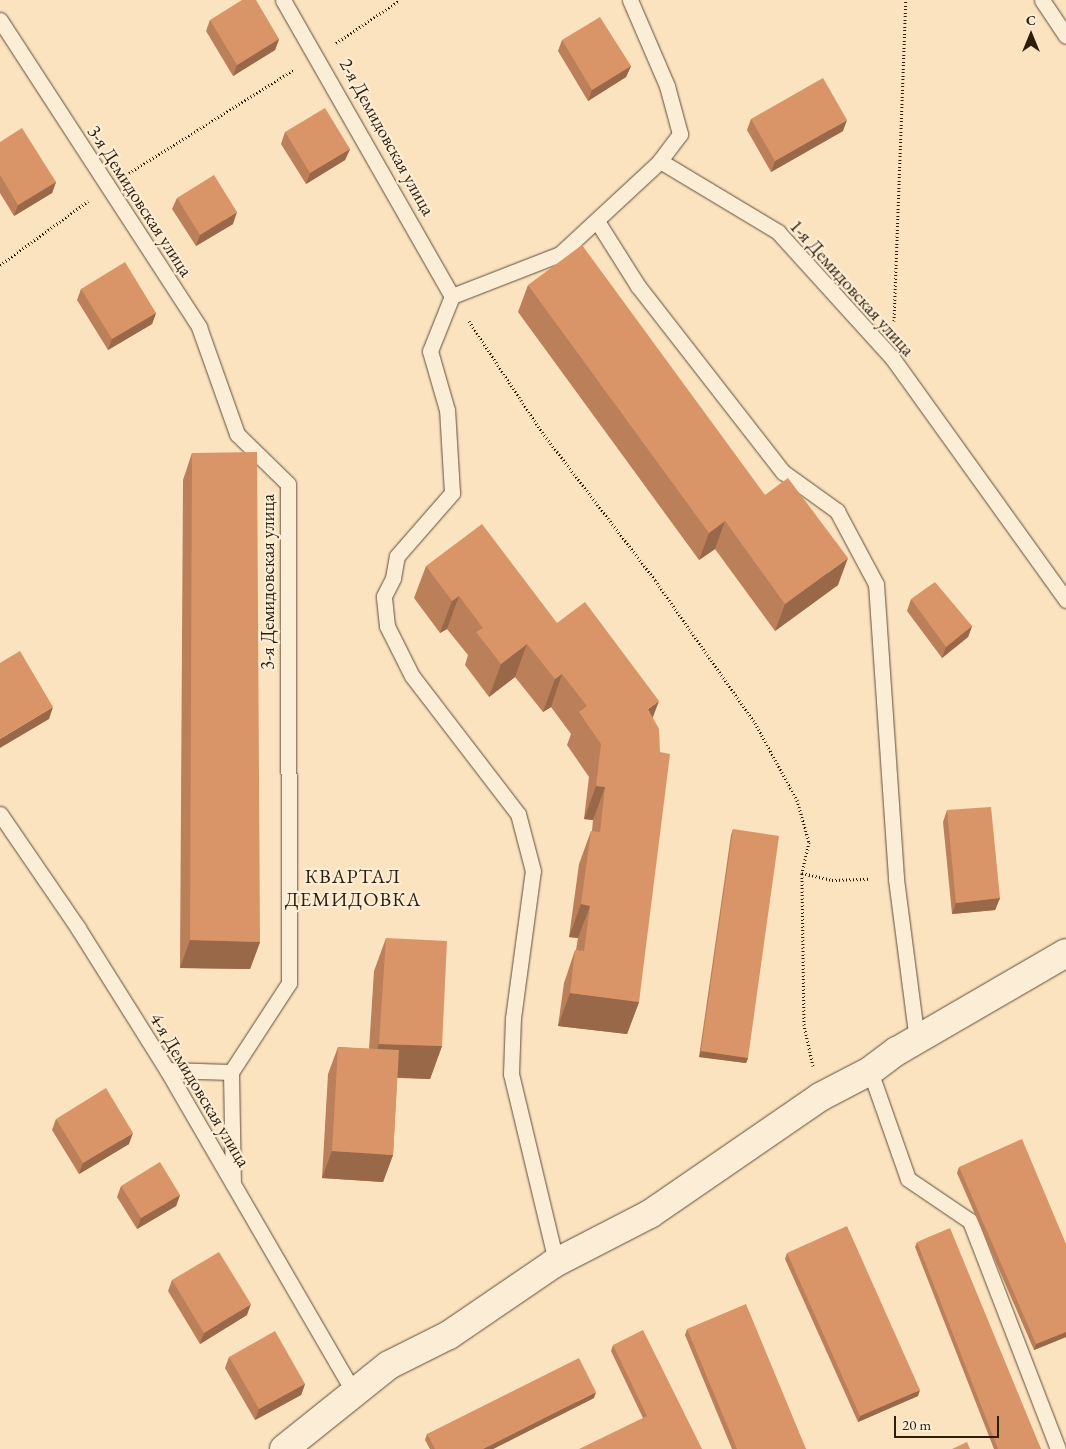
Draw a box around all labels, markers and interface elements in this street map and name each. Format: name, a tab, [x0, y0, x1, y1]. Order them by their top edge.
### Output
north arrow	[1006, 10, 1056, 60]
text: С	[1026, 11, 1036, 29]
street label: 2-я Демидовская улица	[334, 55, 440, 219]
street label: 3-я Демидовская улица	[83, 121, 197, 281]
street label: 1-я Демидовская улица	[785, 215, 919, 361]
street label: 3-я Демидовская улица	[257, 494, 279, 670]
district label: КВАРТАЛ ДЕМИДОВКА	[284, 864, 422, 911]
street label: 4-я Демидовская улица	[145, 1009, 255, 1171]
scale bar	[896, 1406, 1001, 1438]
text: 20 m	[902, 1415, 931, 1434]

